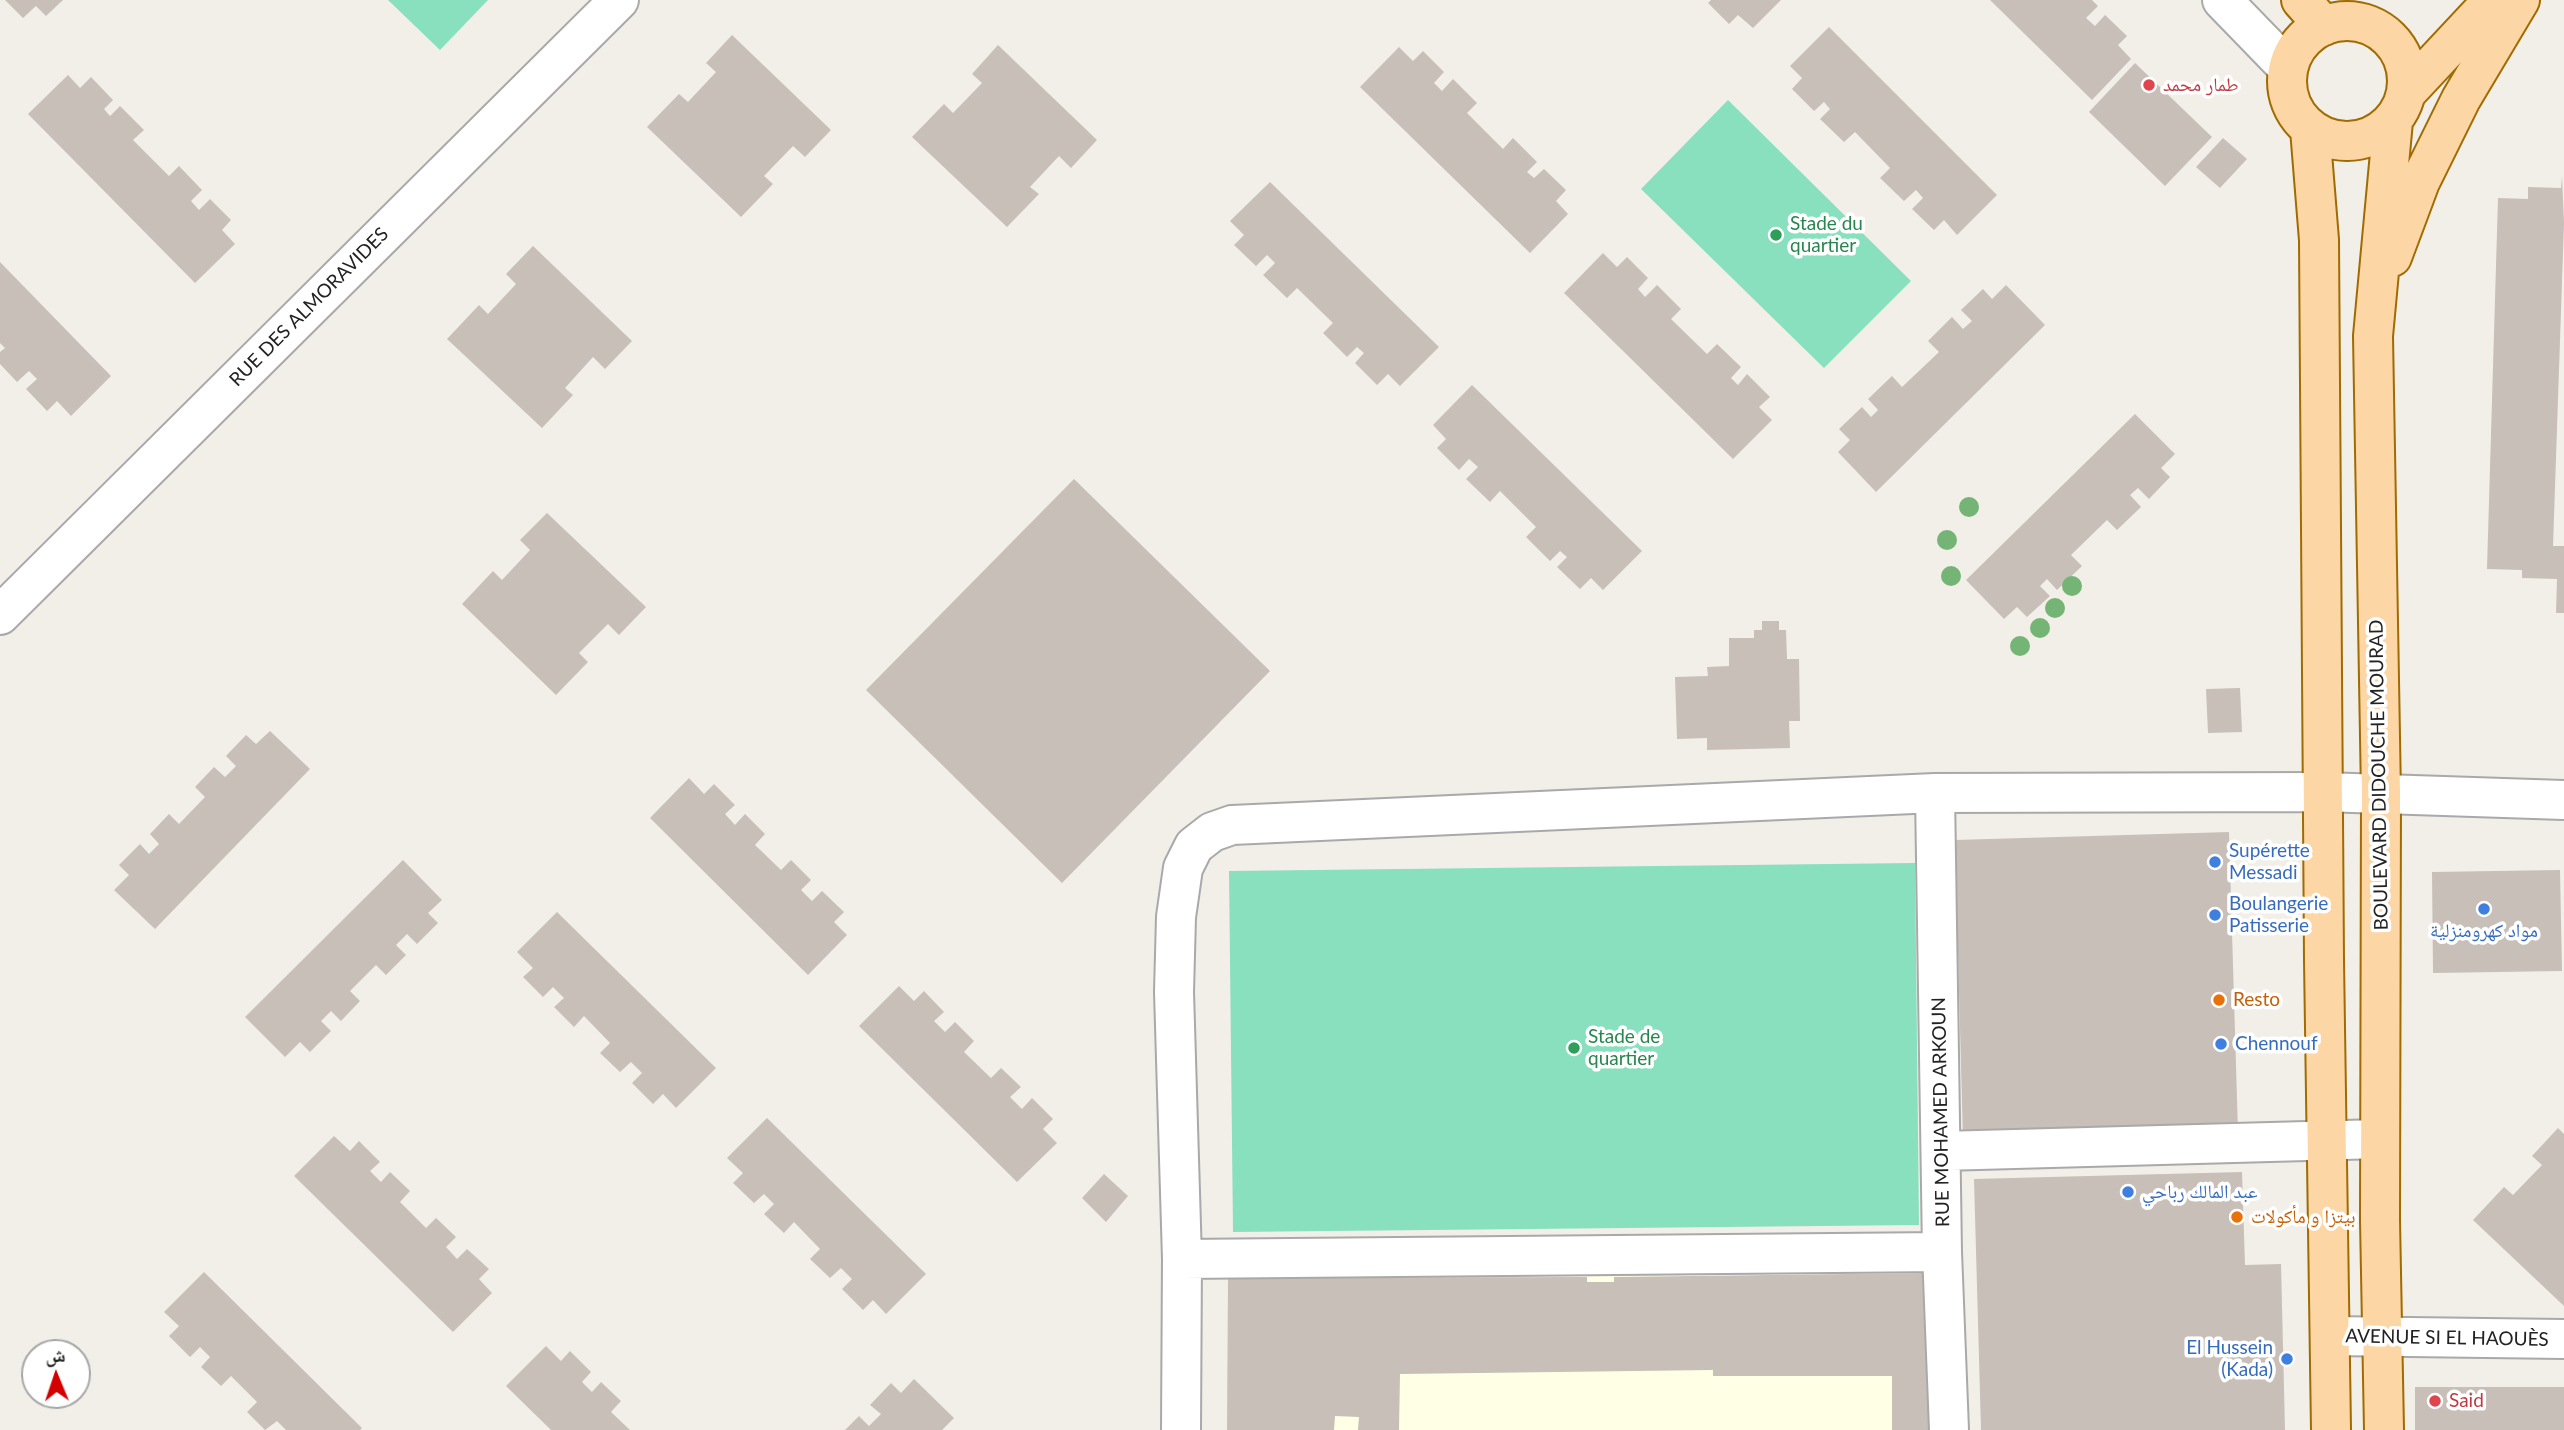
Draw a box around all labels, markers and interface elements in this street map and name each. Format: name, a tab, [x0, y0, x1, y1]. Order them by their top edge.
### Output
place label: طمار محمد	[2163, 74, 2239, 96]
marker: طمار محمد	[2141, 77, 2157, 93]
place label: Stade du quartier	[1790, 213, 1863, 257]
street label: RUE DES ALMORAVIDES	[225, 223, 393, 391]
marker: Stade du quartier	[1768, 227, 1784, 243]
street label: BOULEVARD DIDOUCHE MOURAD	[2365, 620, 2393, 930]
place label: Supérette Messadi	[2229, 840, 2310, 884]
marker: Supérette Messadi	[2207, 854, 2223, 870]
place label: Boulangerie Patisserie	[2229, 893, 2328, 937]
marker: مواد كهرومنزلية	[2476, 901, 2492, 917]
marker: Boulangerie Patisserie	[2207, 907, 2223, 923]
place label: مواد كهرومنزلية	[2430, 920, 2538, 942]
place label: Resto	[2233, 989, 2280, 1011]
marker: Resto	[2211, 992, 2227, 1008]
street label: RUE MOHAMED ARKOUN	[1928, 997, 1954, 1227]
place label: Stade de quartier	[1588, 1026, 1660, 1070]
place label: Chennouf	[2235, 1033, 2318, 1055]
marker: Chennouf	[2213, 1036, 2229, 1052]
marker: Stade de quartier	[1566, 1040, 1582, 1056]
place label: عبد المالك رباحي	[2142, 1181, 2258, 1203]
marker: عبد المالك رباحي	[2120, 1184, 2136, 1200]
place label: بيتزا و مأكولات	[2251, 1206, 2355, 1228]
marker: بيتزا و مأكولات	[2229, 1209, 2245, 1225]
street label: AVENUE SI EL HAOUÈS	[2345, 1325, 2549, 1351]
place label: El Hussein (Kada)	[2186, 1337, 2273, 1381]
north arrow	[21, 1339, 91, 1409]
text: ش	[45, 1343, 66, 1366]
marker: El Hussein (Kada)	[2279, 1351, 2295, 1367]
place label: Said	[2449, 1390, 2484, 1412]
marker: Said	[2427, 1393, 2443, 1409]

